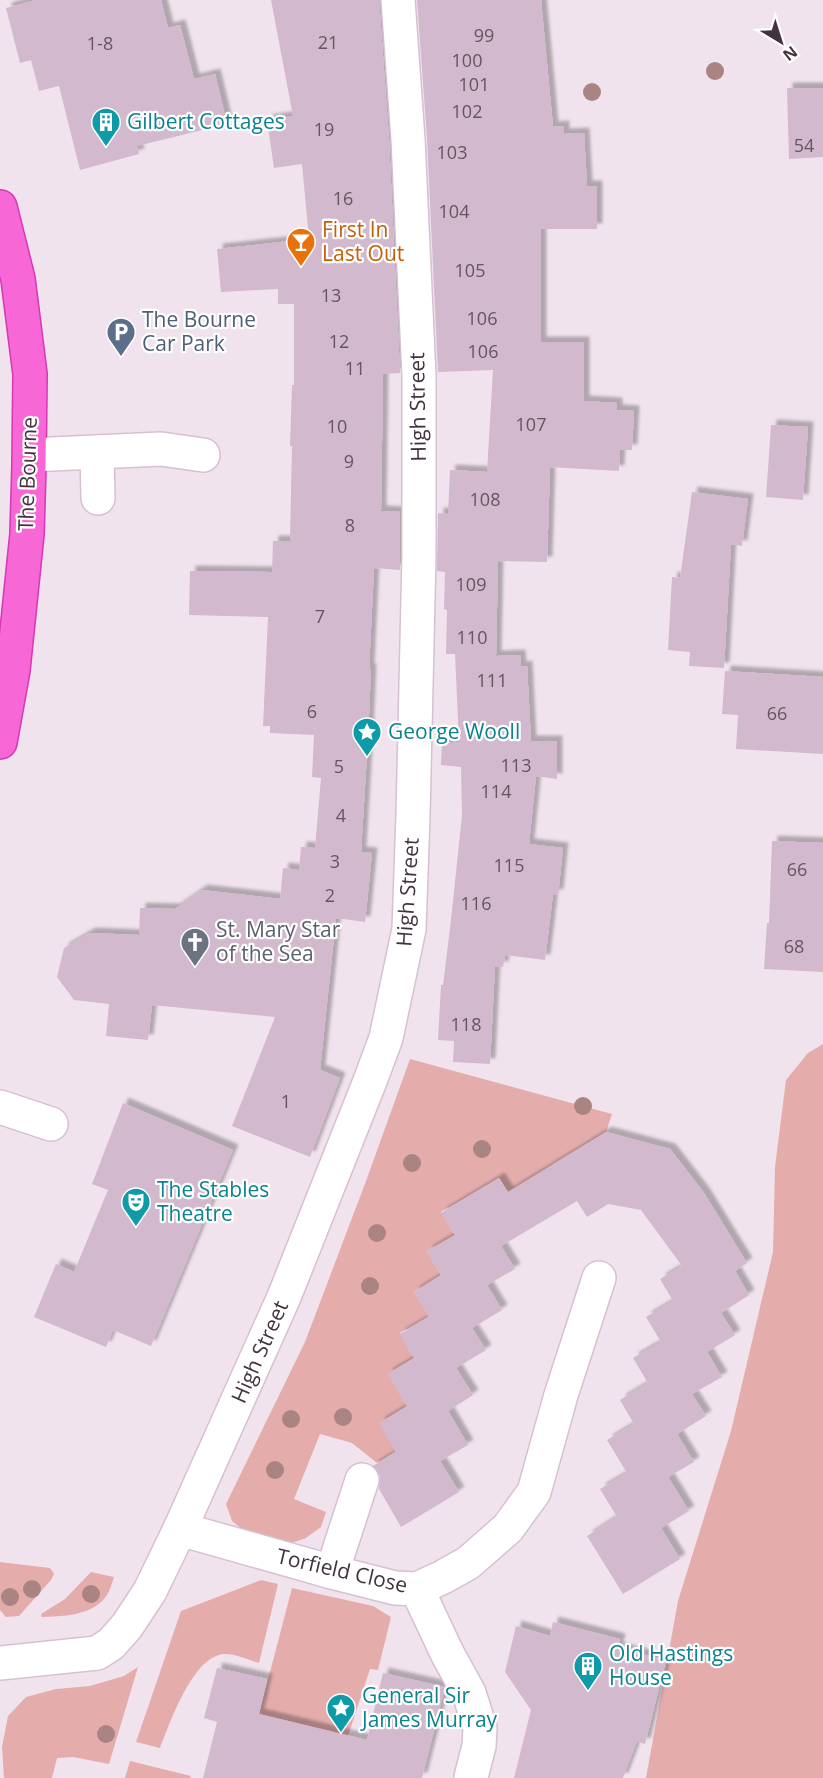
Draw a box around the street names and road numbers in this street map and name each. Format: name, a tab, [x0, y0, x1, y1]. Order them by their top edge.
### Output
street label: High Street	[402, 352, 432, 462]
street label: The Bourne	[11, 416, 43, 531]
street label: High Street	[389, 836, 425, 947]
street label: High Street	[224, 1296, 294, 1407]
street label: Torfield Close	[274, 1541, 410, 1599]

